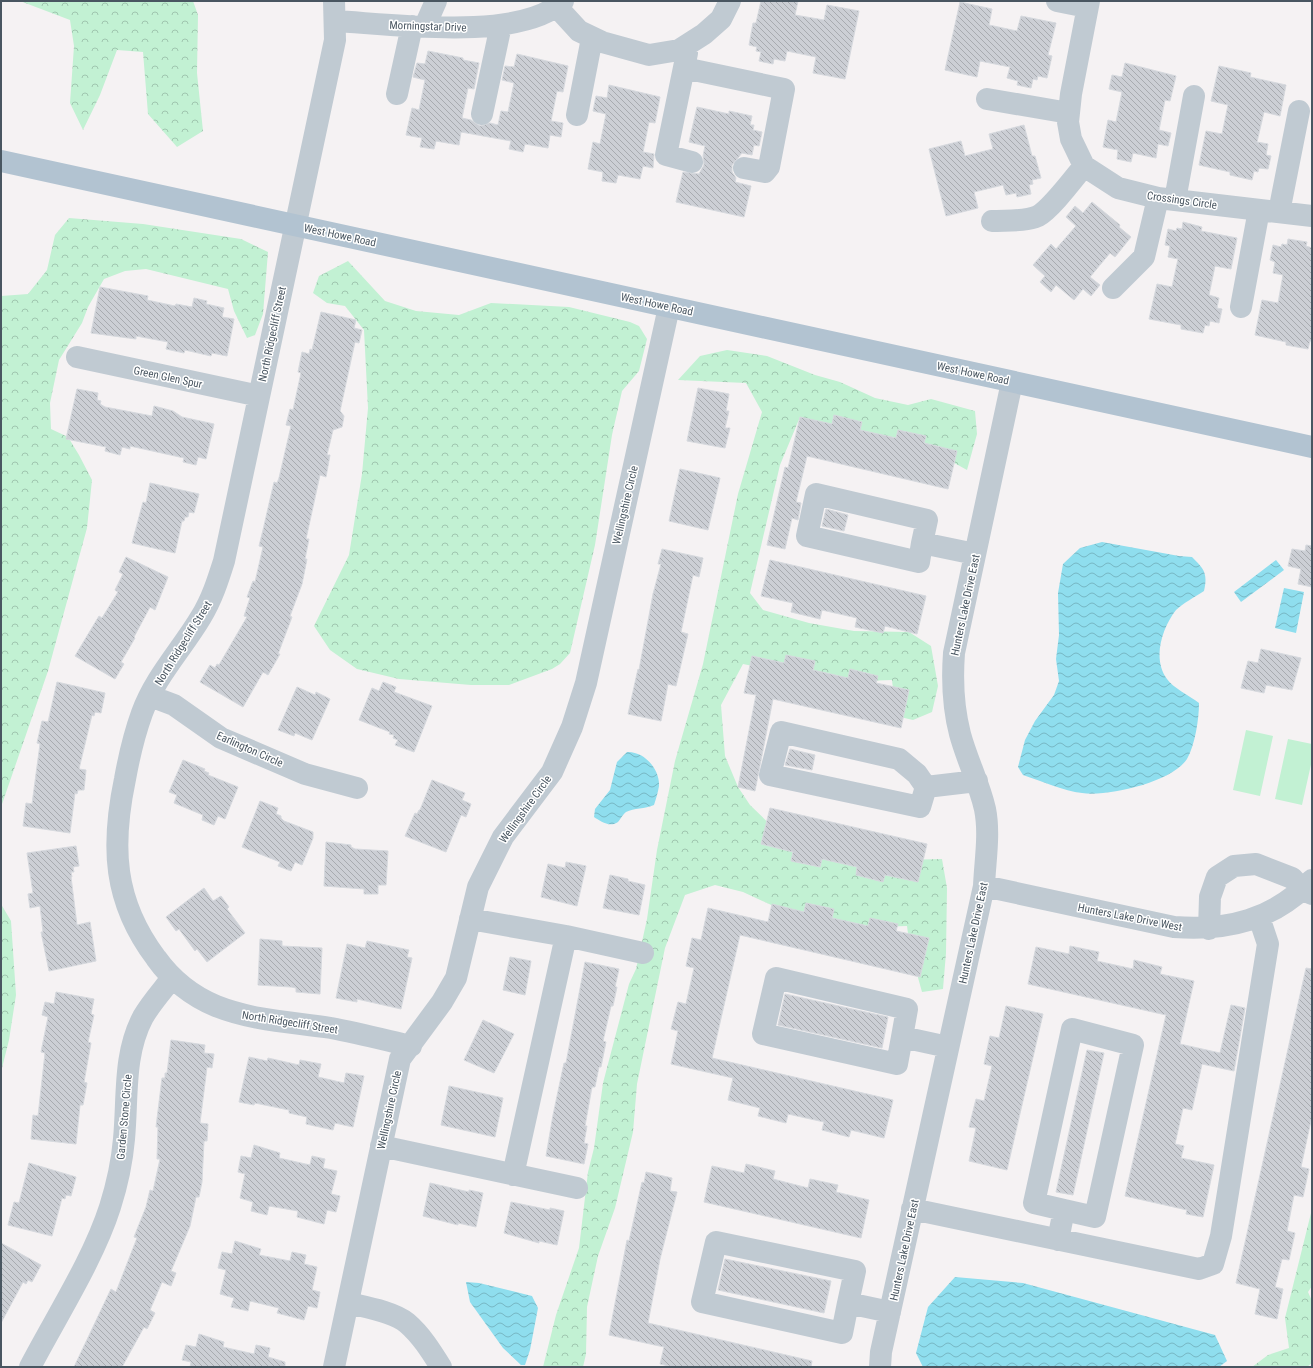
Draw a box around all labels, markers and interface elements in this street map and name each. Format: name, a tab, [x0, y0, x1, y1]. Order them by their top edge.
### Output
street label: Morningstar Drive	[389, 19, 467, 34]
street label: Crossings Circle	[1146, 189, 1218, 212]
street label: West Howe Road	[303, 221, 377, 249]
street label: North Ridgecliff Street	[256, 285, 289, 383]
street label: West Howe Road	[620, 290, 694, 318]
street label: West Howe Road	[936, 359, 1010, 387]
street label: Green Glen Spur	[132, 364, 204, 391]
street label: Wellingshire Circle	[610, 465, 641, 546]
street label: Hunters Lake Drive East	[948, 553, 983, 657]
street label: North Ridgecliff Street	[152, 599, 215, 688]
street label: Earlington Circle	[215, 729, 285, 770]
street label: Wellingshire Circle	[497, 773, 554, 846]
street label: Hunters Lake Drive East	[956, 881, 991, 985]
street label: Hunters Lake Drive West	[1077, 901, 1183, 934]
street label: North Ridgecliff Street	[241, 1008, 339, 1036]
street label: Wellingshire Circle	[375, 1070, 404, 1151]
street label: Garden Stone Circle	[114, 1074, 135, 1160]
street label: Hunters Lake Drive East	[887, 1198, 922, 1302]

